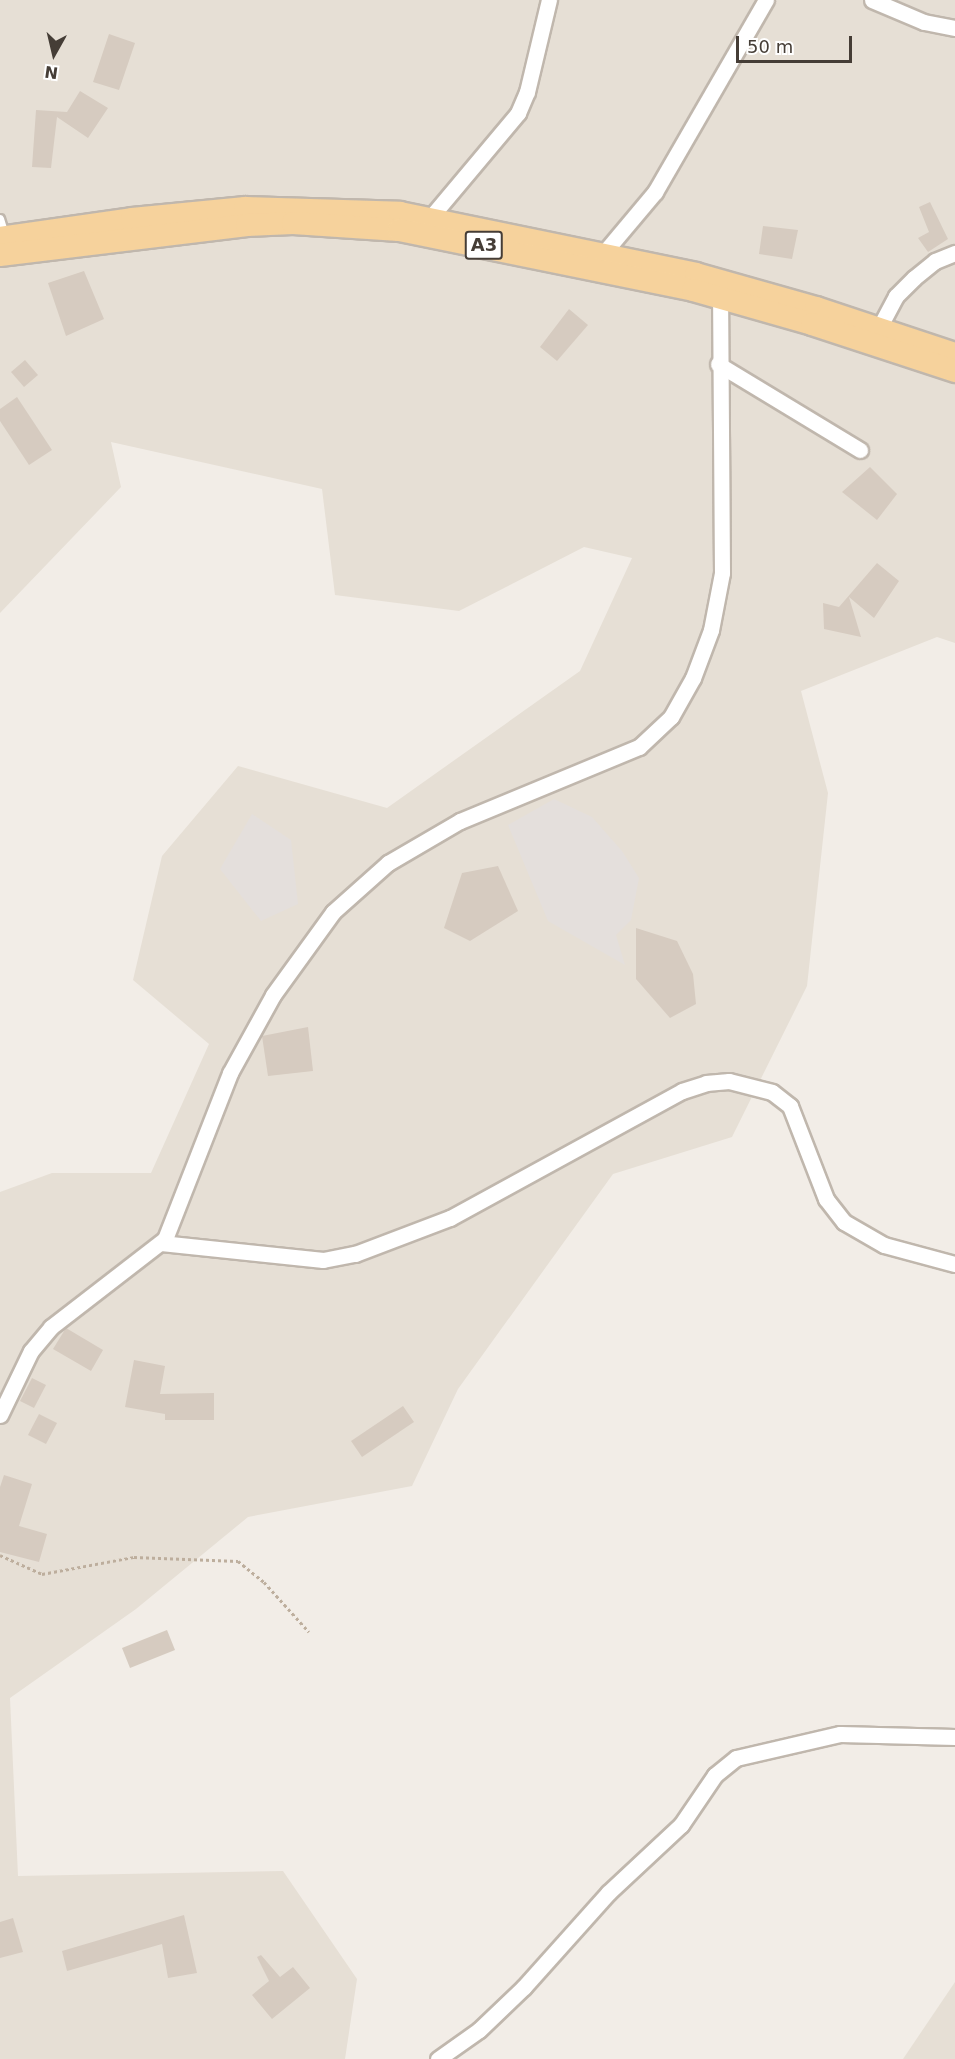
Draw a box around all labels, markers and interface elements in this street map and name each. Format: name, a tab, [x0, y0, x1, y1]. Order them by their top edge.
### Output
north arrow	[24, 24, 84, 84]
scale bar	[739, 24, 854, 62]
text: 50 m	[747, 36, 793, 57]
text: N	[43, 62, 59, 83]
road number: A3	[464, 230, 504, 260]

